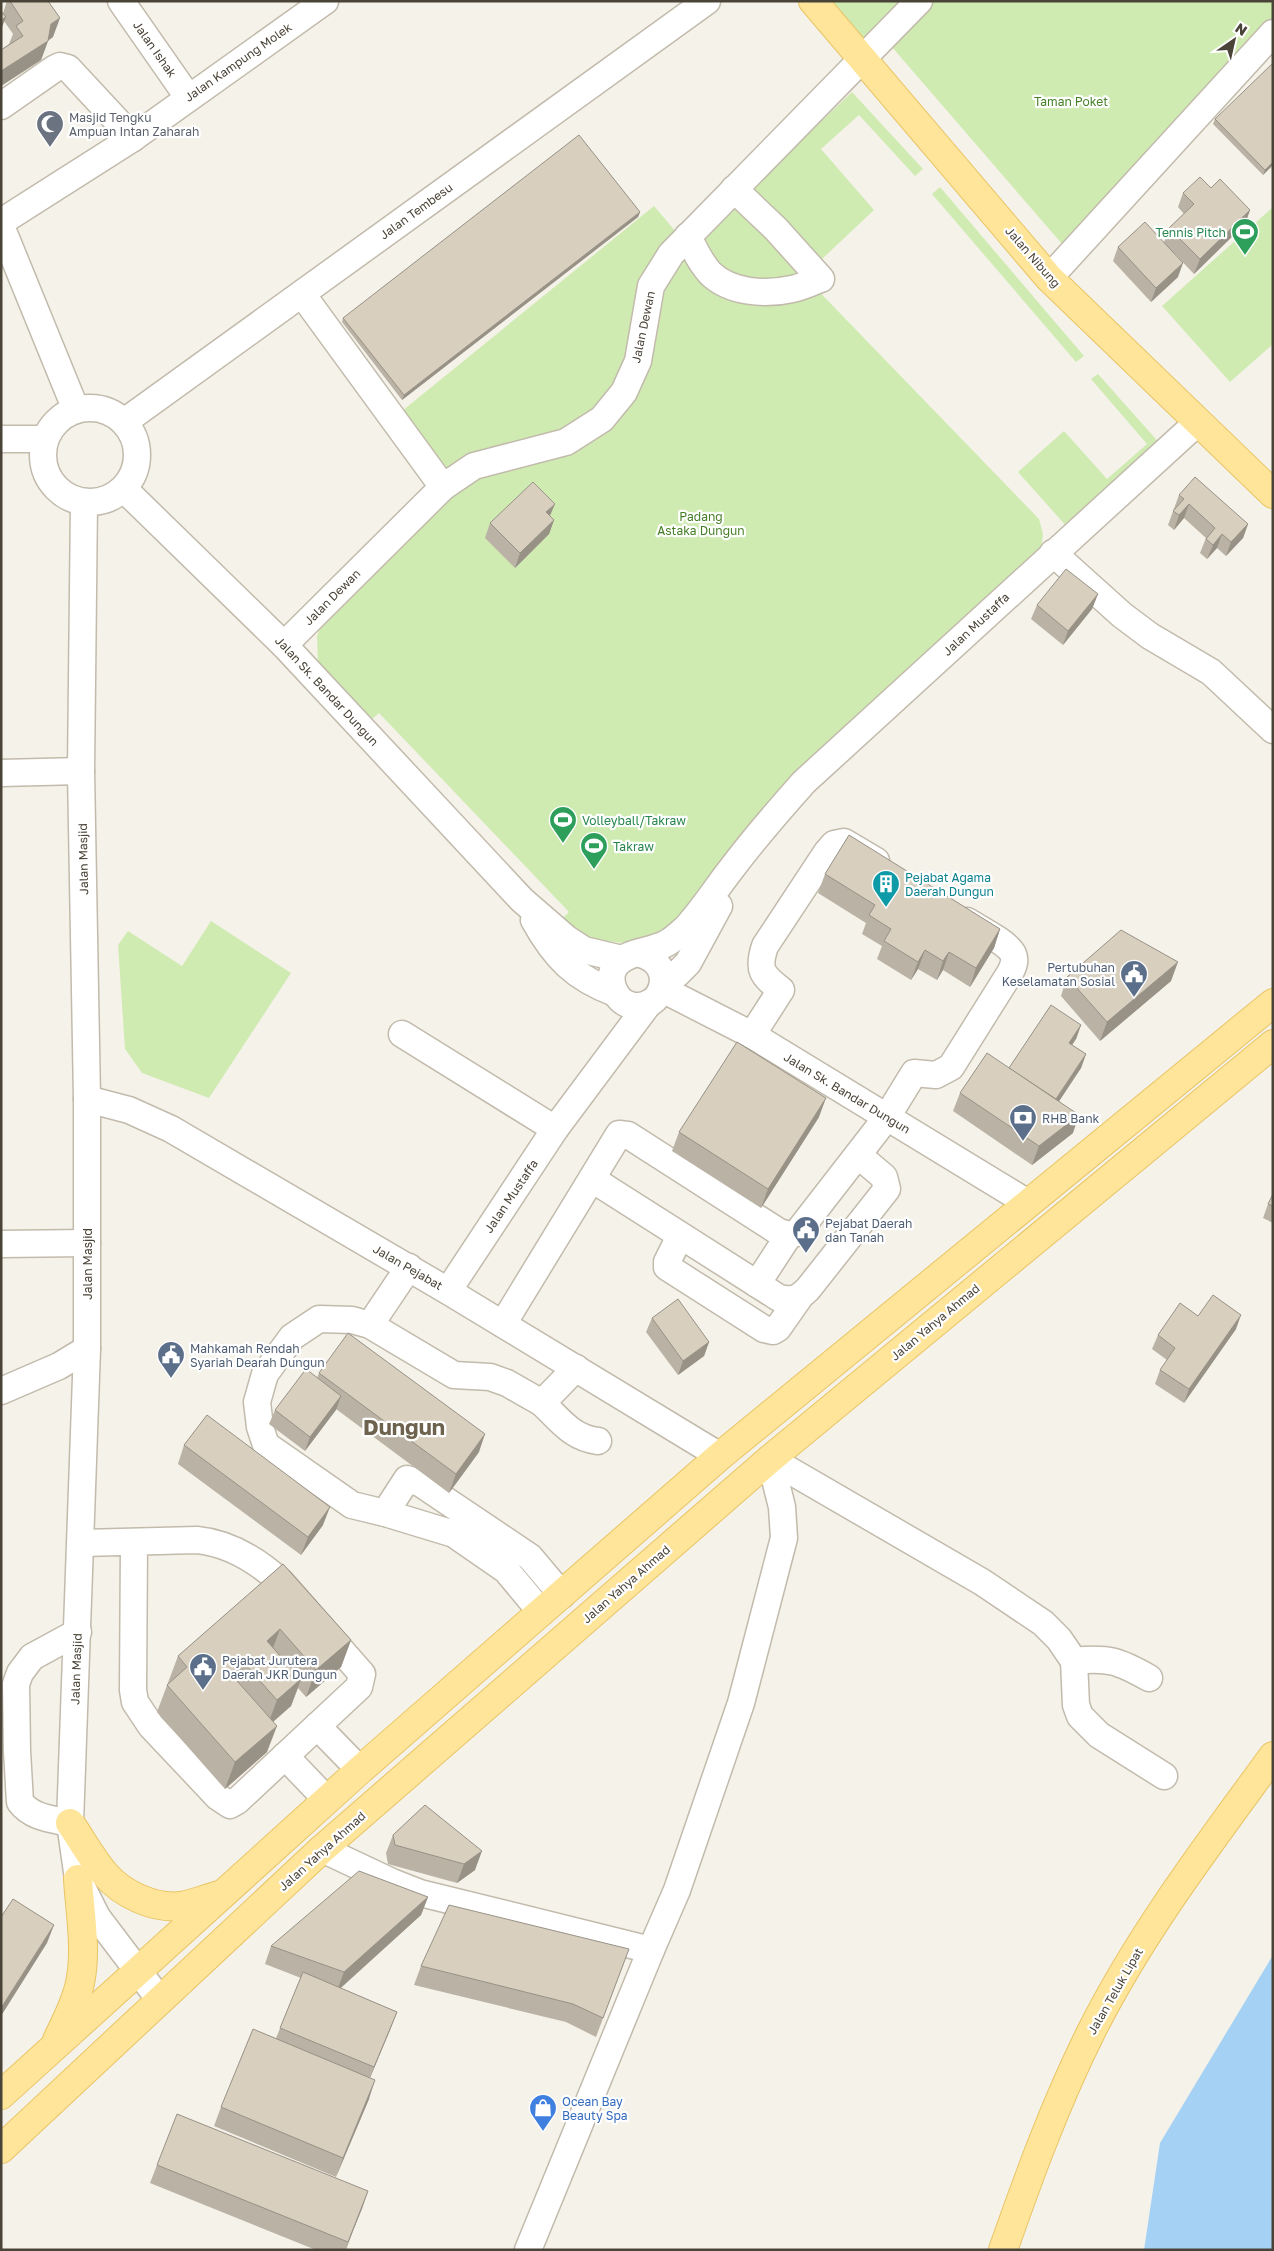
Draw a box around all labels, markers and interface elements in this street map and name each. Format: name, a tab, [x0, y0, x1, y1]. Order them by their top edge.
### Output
north arrow	[1209, 15, 1259, 65]
street label: Jalan Ishak	[130, 18, 180, 80]
street label: Jalan Kampung Molek	[182, 19, 295, 105]
text: N	[1232, 19, 1251, 39]
park label: Taman Poket	[1034, 94, 1108, 109]
mosque icon: Masjid Tengku Ampuan Intan Zaharah	[35, 109, 65, 148]
place label: Masjid Tengku Ampuan Intan Zaharah	[69, 110, 199, 139]
street label: Jalan Tembesu	[377, 180, 455, 242]
sports icon: Tennis Pitch	[1230, 217, 1260, 256]
street label: Jalan Nibung	[1002, 223, 1064, 291]
place label: Tennis Pitch	[1156, 225, 1226, 240]
street label: Jalan Dewan	[628, 290, 658, 364]
park label: Padang Astaka Dungun	[657, 509, 745, 538]
street label: Jalan Dewan	[301, 566, 363, 628]
street label: Jalan Mustaffa	[940, 589, 1012, 659]
street label: Jalan Sk. Bandar Dungun	[272, 633, 382, 749]
sports icon: Volleyball/Takraw	[548, 805, 578, 844]
place label: Volleyball/Takraw	[582, 813, 686, 828]
street label: Jalan Masjid	[75, 823, 91, 895]
sports icon: Takraw	[579, 831, 609, 870]
place label: Takraw	[613, 839, 654, 854]
building icon: Pejabat Agama Daerah Dungun	[871, 869, 901, 908]
place label: Pejabat Agama Daerah Dungun	[905, 870, 994, 899]
public building icon: Pertubuhan Keselamatan Sosial	[1119, 959, 1149, 998]
place label: Pertubuhan Keselamatan Sosial	[1002, 960, 1115, 989]
street label: Jalan Sk. Bandar Dungun	[781, 1049, 913, 1137]
bank icon: RHB Bank	[1008, 1103, 1038, 1142]
place label: RHB Bank	[1042, 1111, 1100, 1126]
street label: Jalan Mustaffa	[481, 1156, 541, 1236]
public building icon: Pejabat Daerah dan Tanah	[791, 1215, 821, 1254]
place label: Pejabat Daerah dan Tanah	[825, 1216, 912, 1245]
street label: Jalan Masjid	[80, 1228, 95, 1300]
street label: Jalan Pejabat	[370, 1241, 446, 1293]
street label: Jalan Yahya Ahmad	[888, 1280, 982, 1364]
public building icon: Mahkamah Rendah Syariah Dearah Dungun	[156, 1340, 186, 1379]
place label: Mahkamah Rendah Syariah Dearah Dungun	[190, 1341, 325, 1370]
district label: Dungun	[363, 1413, 445, 1440]
street label: Jalan Yahya Ahmad	[579, 1542, 673, 1626]
street label: Jalan Masjid	[67, 1633, 85, 1705]
public building icon: Pejabat Jurutera Daerah JKR Dungun	[188, 1652, 218, 1691]
place label: Pejabat Jurutera Daerah JKR Dungun	[222, 1653, 337, 1682]
street label: Jalan Yahya Ahmad	[276, 1808, 368, 1894]
street label: Jalan Teluk Lipat	[1084, 1945, 1146, 2037]
shop icon: Ocean Bay Beauty Spa	[528, 2093, 558, 2132]
place label: Ocean Bay Beauty Spa	[562, 2094, 628, 2123]

